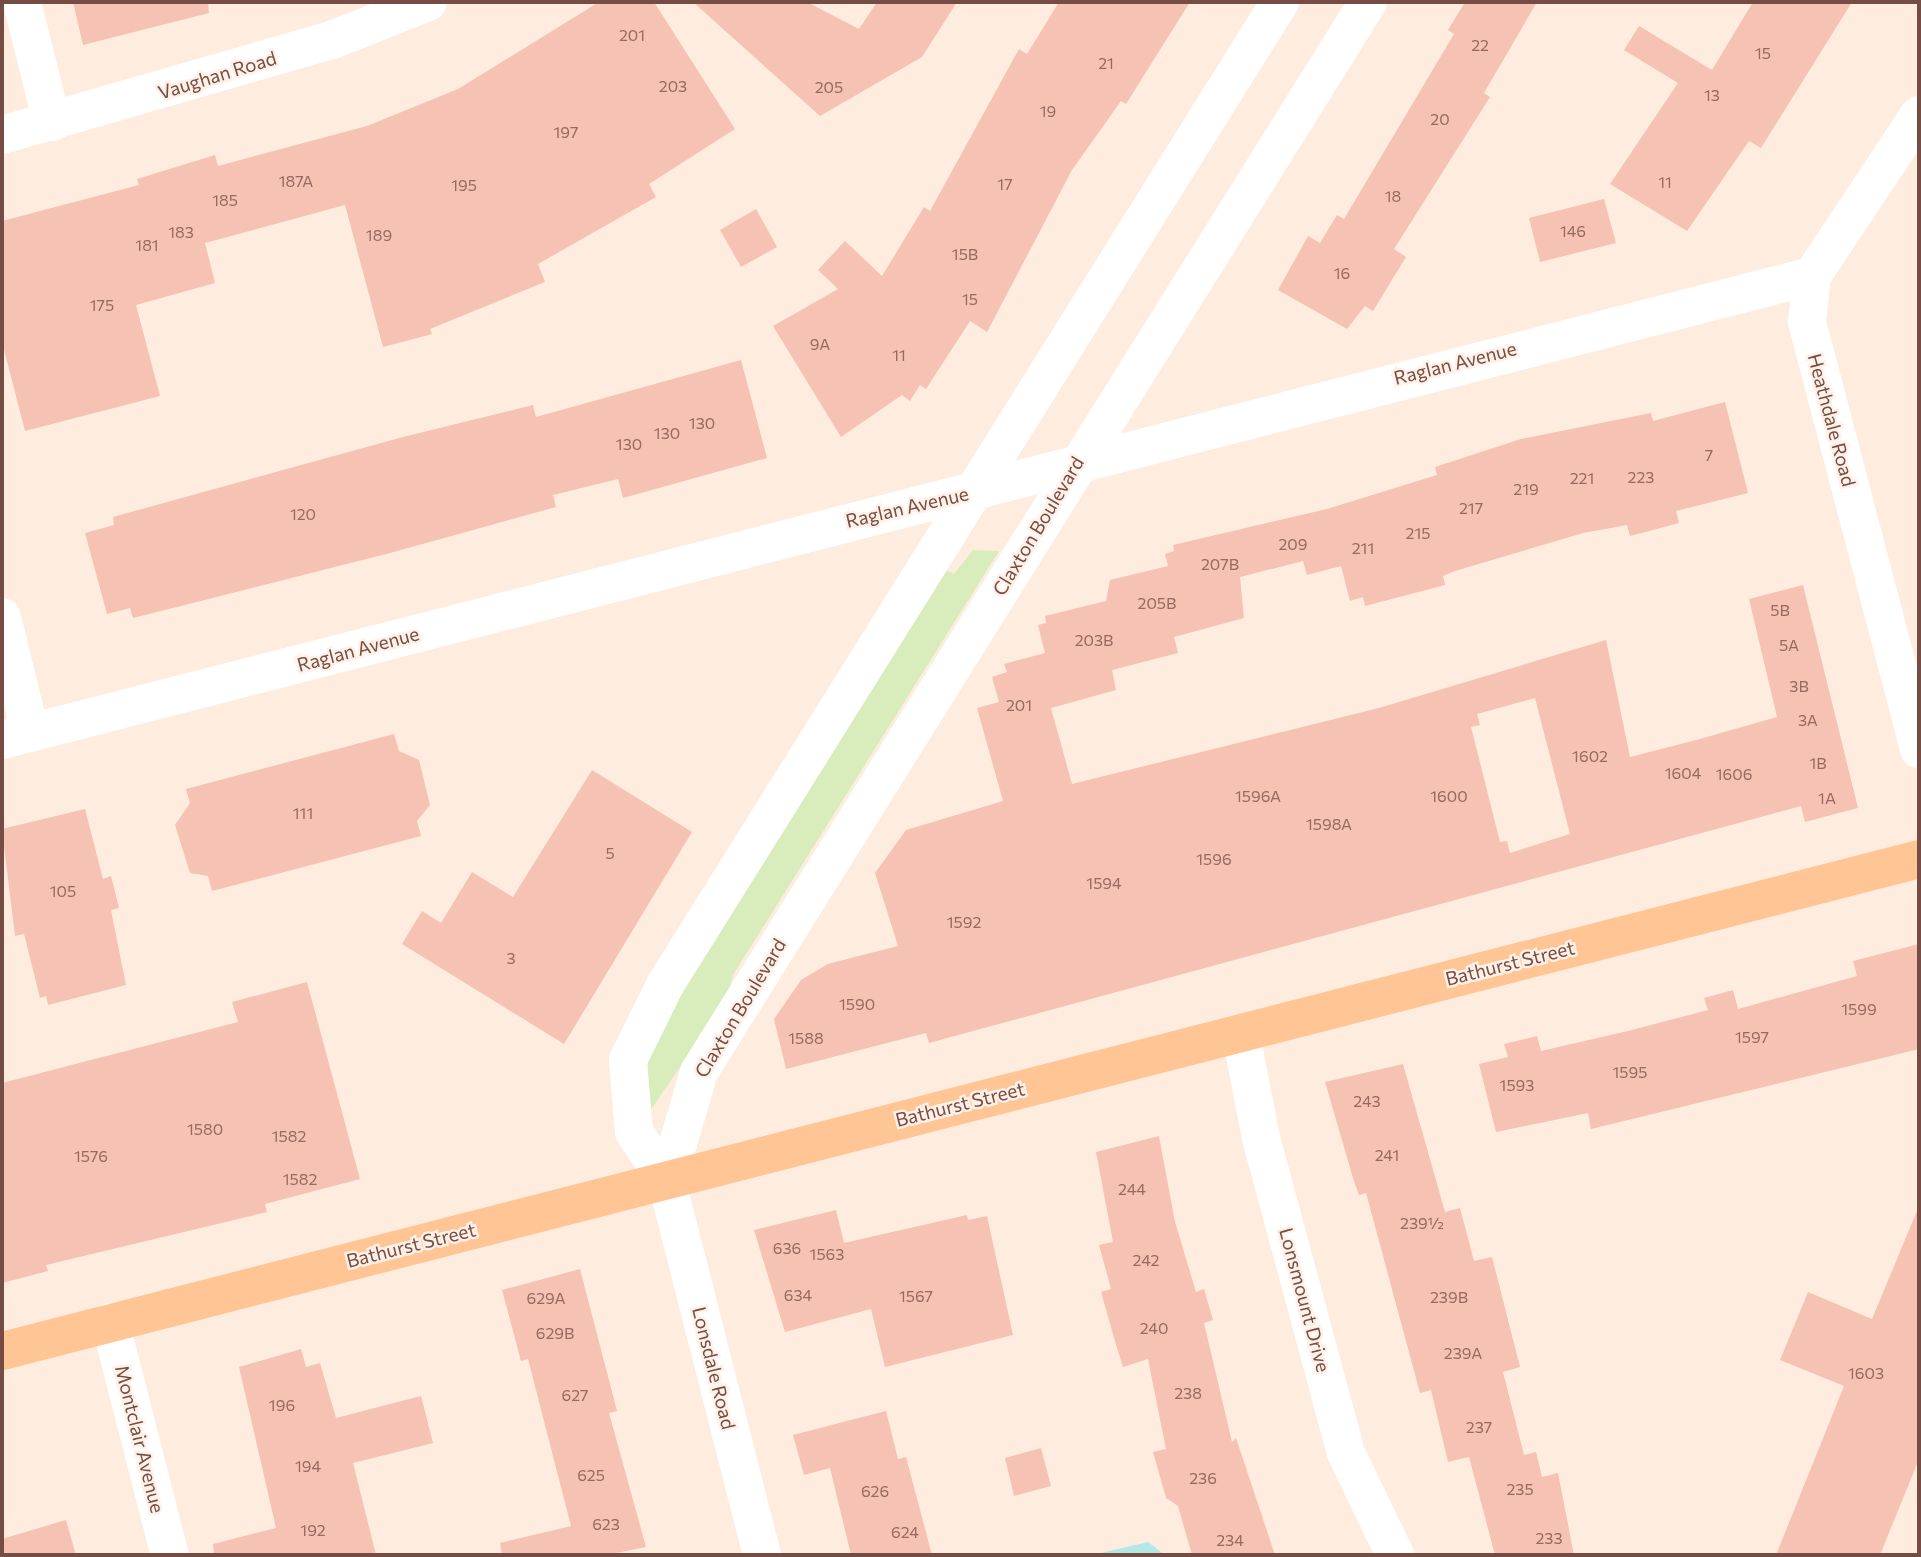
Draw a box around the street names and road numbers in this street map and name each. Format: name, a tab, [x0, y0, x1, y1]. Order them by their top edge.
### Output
street label: Vaughan Road	[155, 46, 279, 104]
street label: Raglan Avenue	[1391, 337, 1519, 389]
street label: Heathdale Road	[1803, 351, 1861, 489]
street label: Claxton Boulevard	[988, 452, 1088, 600]
street label: Raglan Avenue	[843, 482, 971, 532]
street label: Raglan Avenue	[294, 622, 422, 676]
street label: Claxton Boulevard	[690, 934, 790, 1082]
street label: Bathurst Street	[1443, 936, 1577, 990]
street label: Bathurst Street	[893, 1077, 1027, 1131]
street label: Bathurst Street	[344, 1218, 478, 1272]
street label: Lonsmount Drive	[1275, 1225, 1335, 1375]
street label: Lonsdale Road	[688, 1304, 740, 1432]
street label: Montclair Avenue	[111, 1363, 169, 1515]

